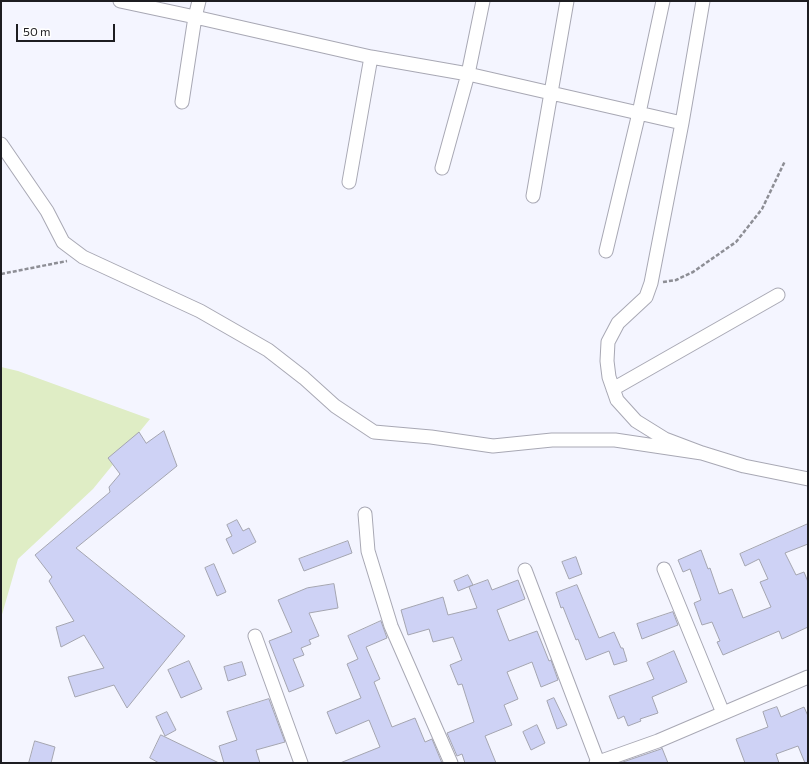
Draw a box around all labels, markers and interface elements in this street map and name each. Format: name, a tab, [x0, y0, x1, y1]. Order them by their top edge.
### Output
scale bar	[18, 16, 117, 42]
text: 50 m	[23, 24, 51, 38]

